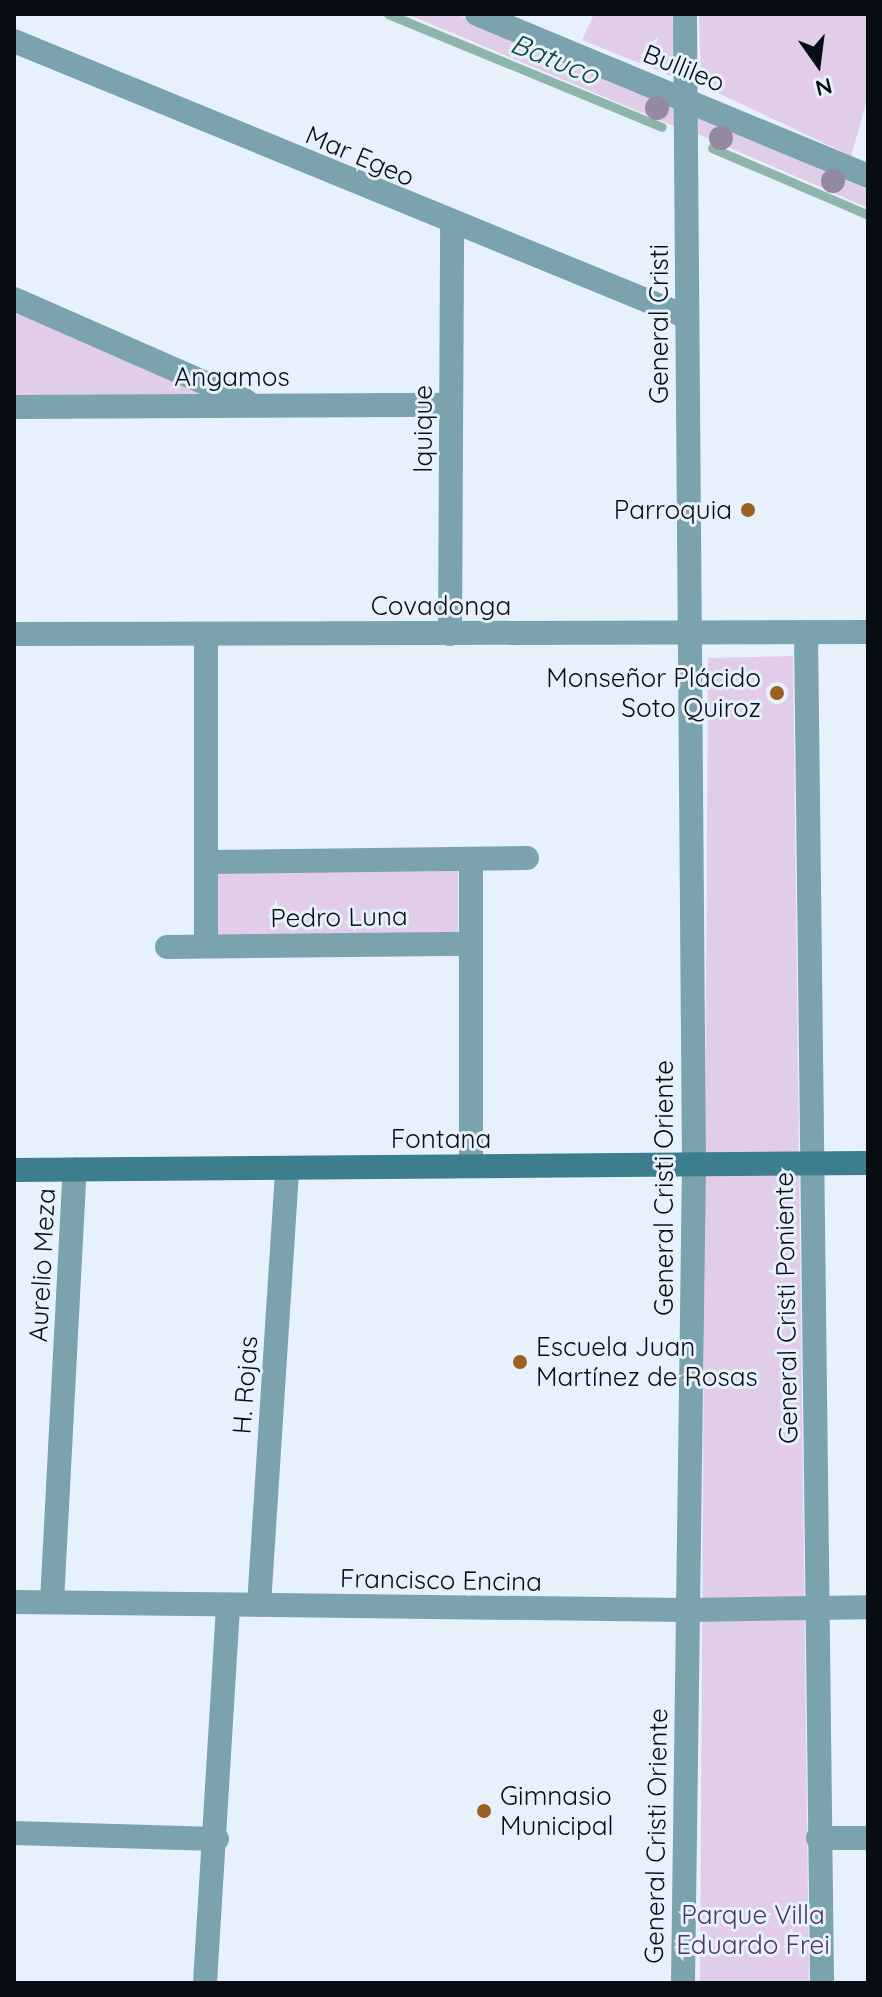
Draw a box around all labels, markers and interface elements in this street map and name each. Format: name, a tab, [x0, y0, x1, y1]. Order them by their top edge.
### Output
north arrow	[778, 24, 858, 104]
water label: Batuco	[506, 26, 604, 92]
street label: Bullileo	[639, 38, 729, 98]
text: N	[813, 72, 835, 103]
street label: Mar Egeo	[301, 119, 419, 193]
street label: General Cristi	[643, 244, 675, 404]
street label: Angamos	[174, 361, 290, 393]
street label: Iquique	[407, 385, 439, 473]
place label: Parroquia	[614, 494, 732, 526]
marker: Parroquia	[739, 501, 757, 519]
street label: Covadonga	[371, 590, 511, 622]
place label: Monseñor Plácido Soto Quiroz	[546, 662, 761, 724]
marker: Monseñor Plácido Soto Quiroz	[768, 684, 786, 702]
street label: Pedro Luna	[270, 900, 408, 934]
street label: General Cristi Oriente	[648, 1060, 680, 1316]
street label: Fontana	[391, 1123, 491, 1155]
street label: General Cristi Poniente	[768, 1172, 804, 1444]
street label: Aurelio Meza	[22, 1187, 62, 1343]
place label: Escuela Juan Martínez de Rosas	[536, 1331, 758, 1392]
street label: H. Rojas	[226, 1335, 264, 1435]
marker: Escuela Juan Martínez de Rosas	[511, 1353, 529, 1371]
street label: Francisco Encina	[340, 1563, 542, 1597]
street label: General Cristi Oriente	[638, 1708, 674, 1964]
place label: Gimnasio Municipal	[500, 1780, 613, 1842]
marker: Gimnasio Municipal	[475, 1802, 493, 1820]
park label: Parque Villa Eduardo Frei	[676, 1899, 830, 1960]

